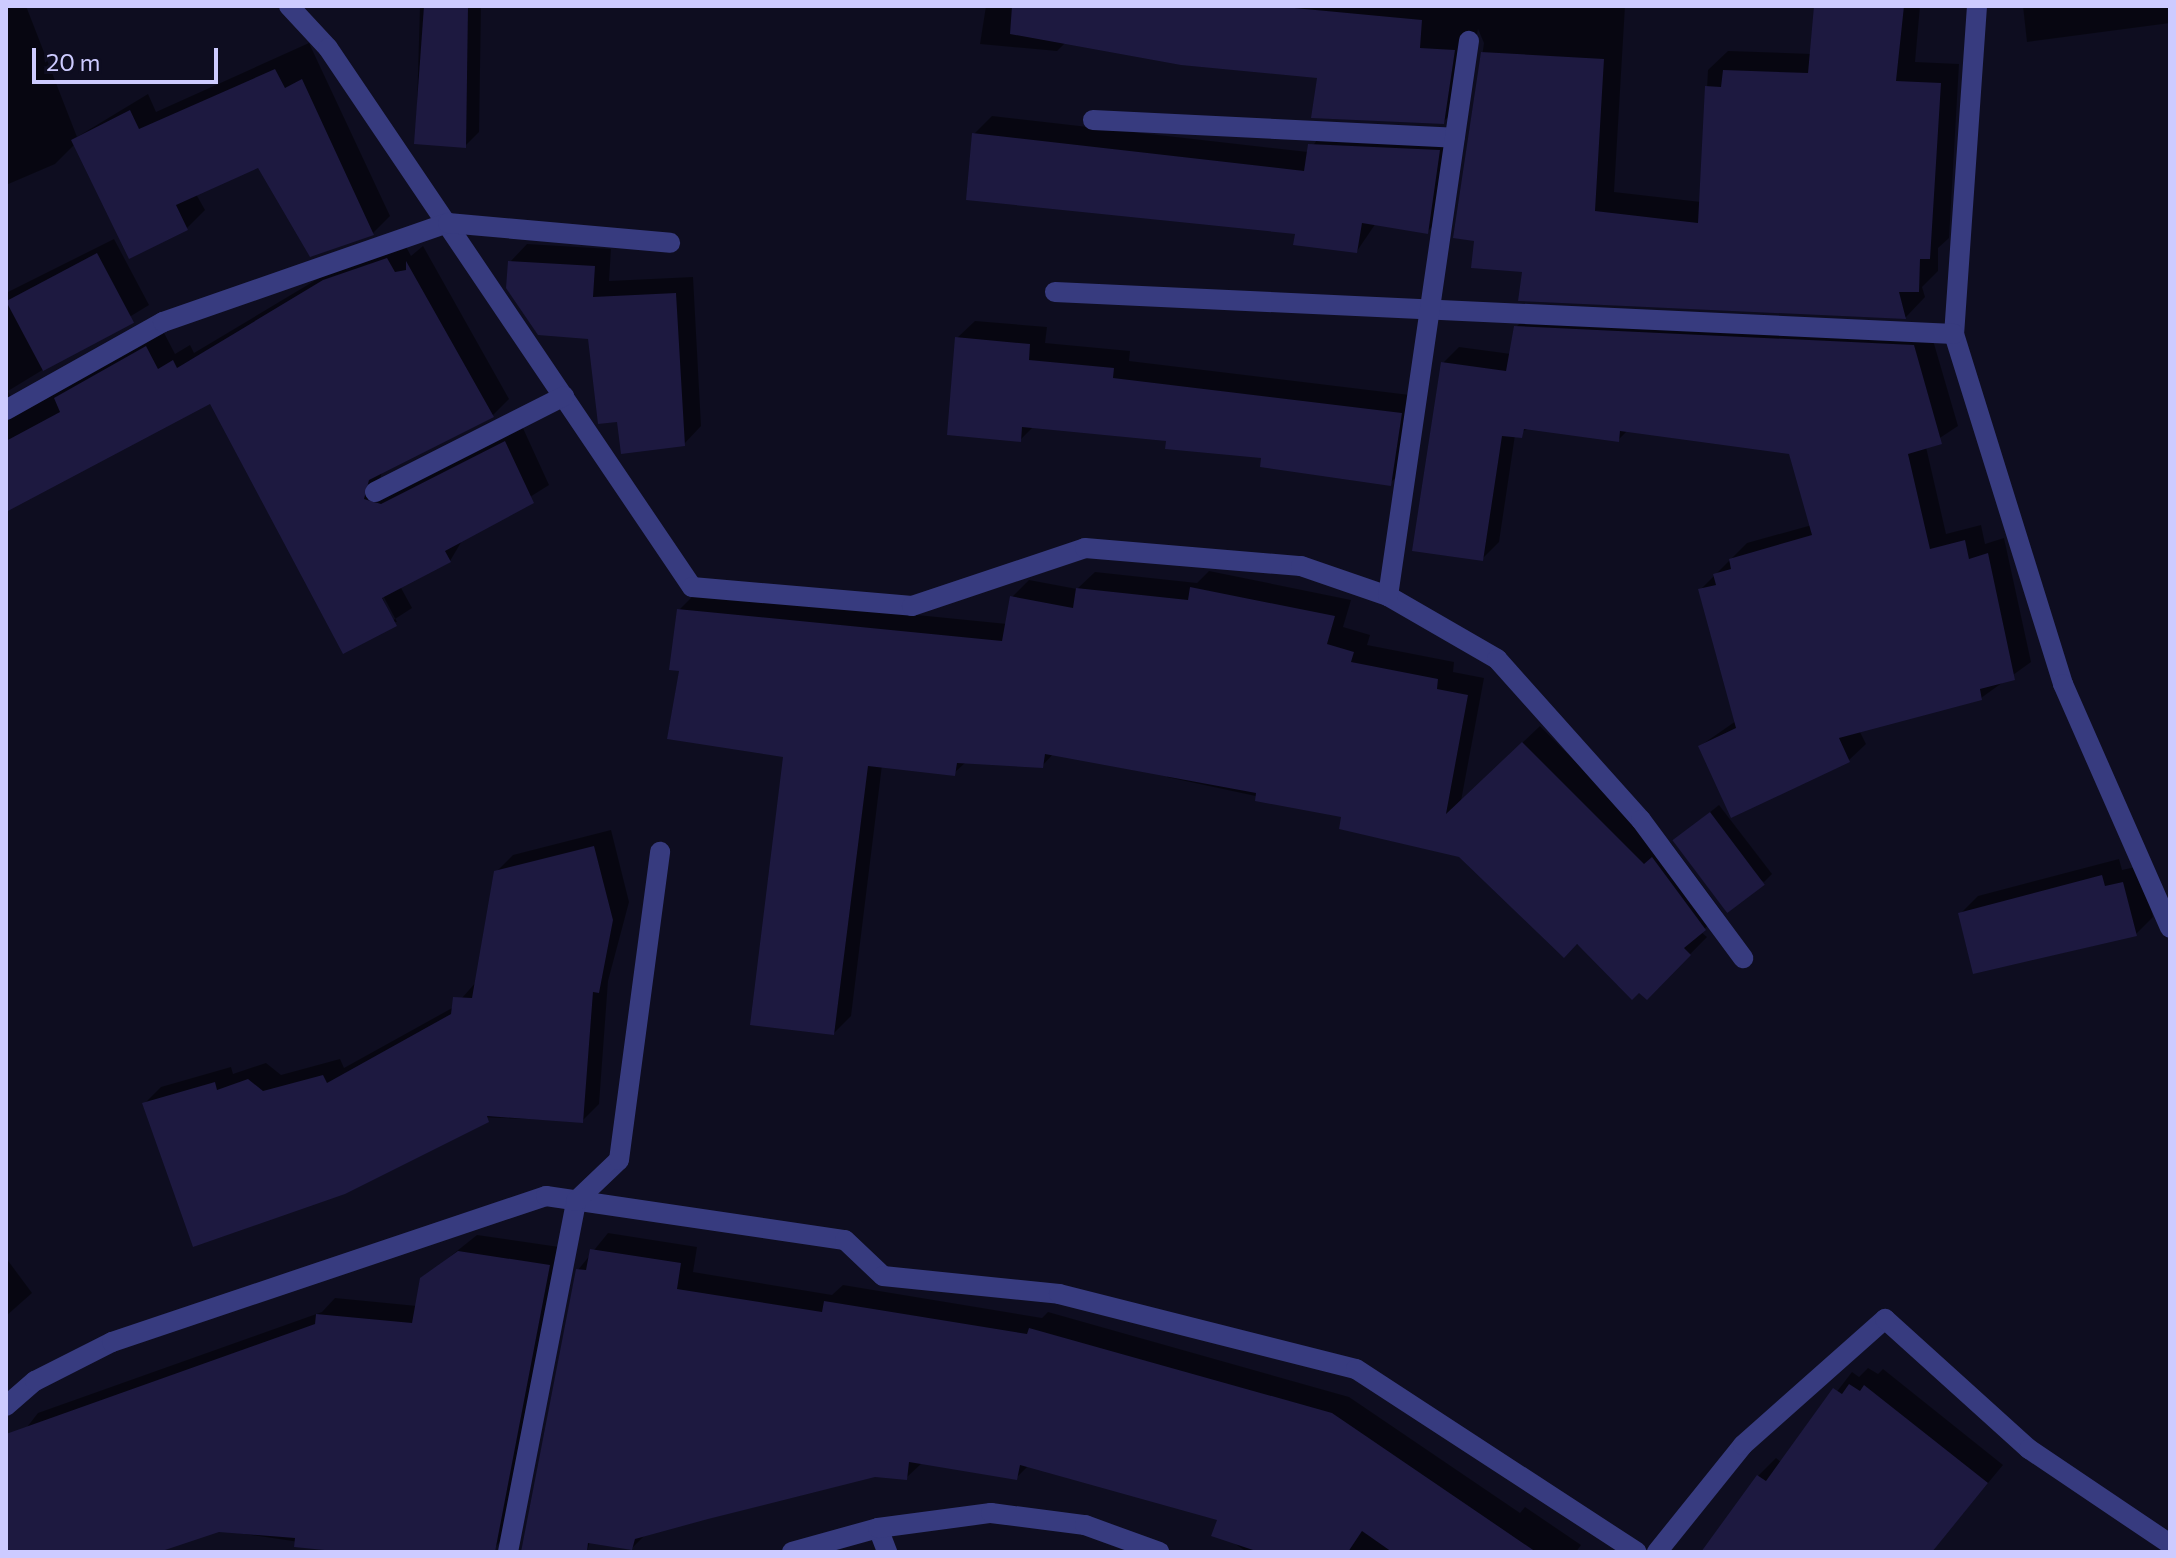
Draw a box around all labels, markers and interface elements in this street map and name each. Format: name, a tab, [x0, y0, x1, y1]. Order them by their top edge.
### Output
scale bar	[36, 32, 222, 82]
text: 20 m	[46, 47, 100, 76]

